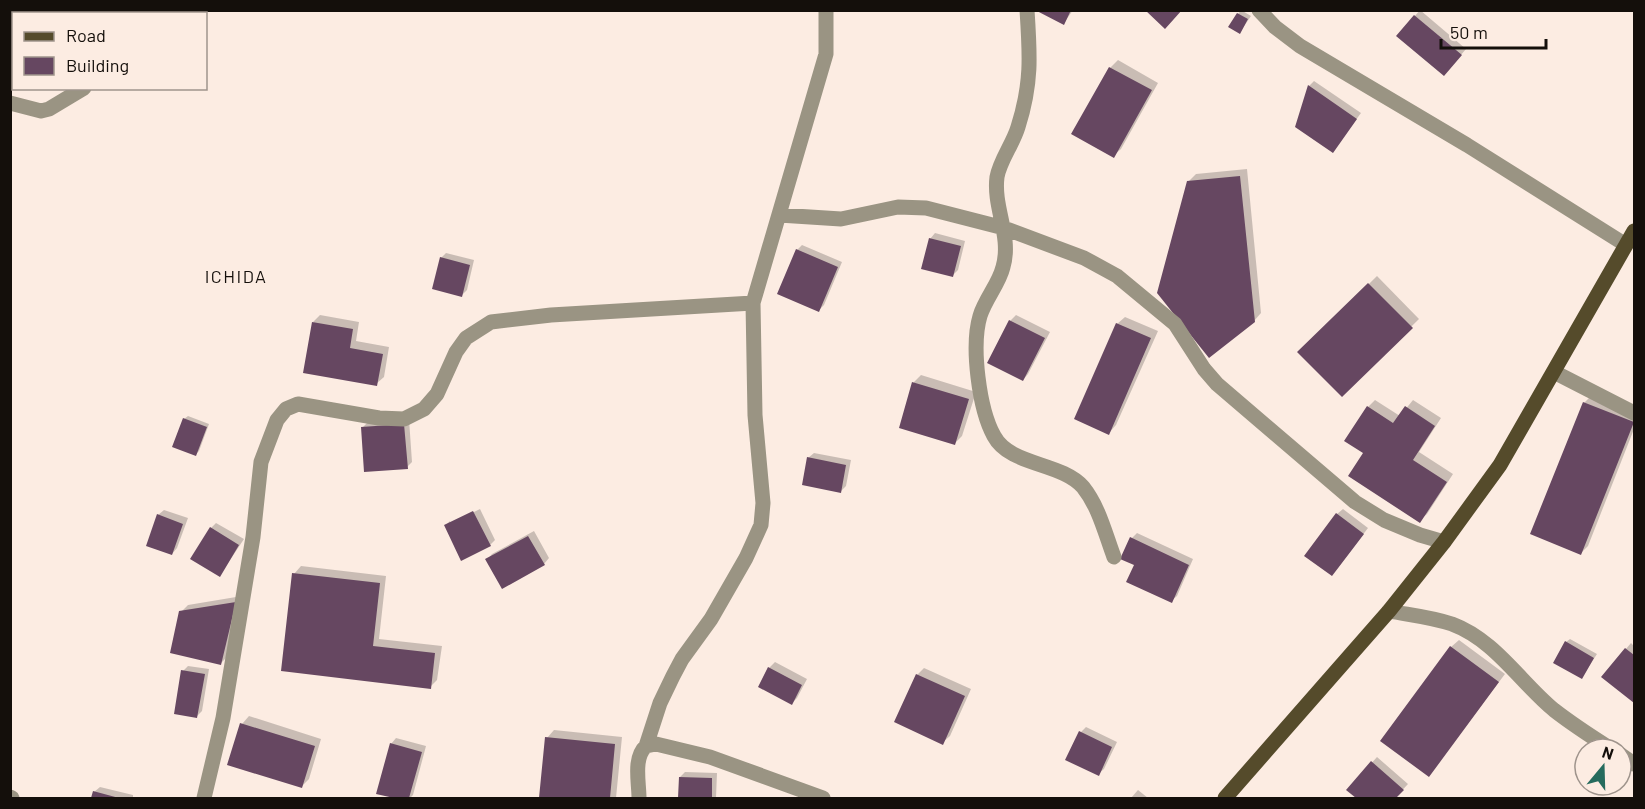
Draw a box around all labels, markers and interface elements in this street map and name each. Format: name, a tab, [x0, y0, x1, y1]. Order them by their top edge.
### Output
legend	[12, 12, 207, 90]
scale bar	[1441, 12, 1546, 50]
text: 50 m	[1450, 21, 1488, 43]
text: Road	[66, 24, 106, 46]
text: Building	[66, 54, 129, 76]
district label: ICHIDA	[205, 265, 267, 287]
north arrow	[1573, 737, 1633, 797]
text: N	[1600, 742, 1616, 763]

